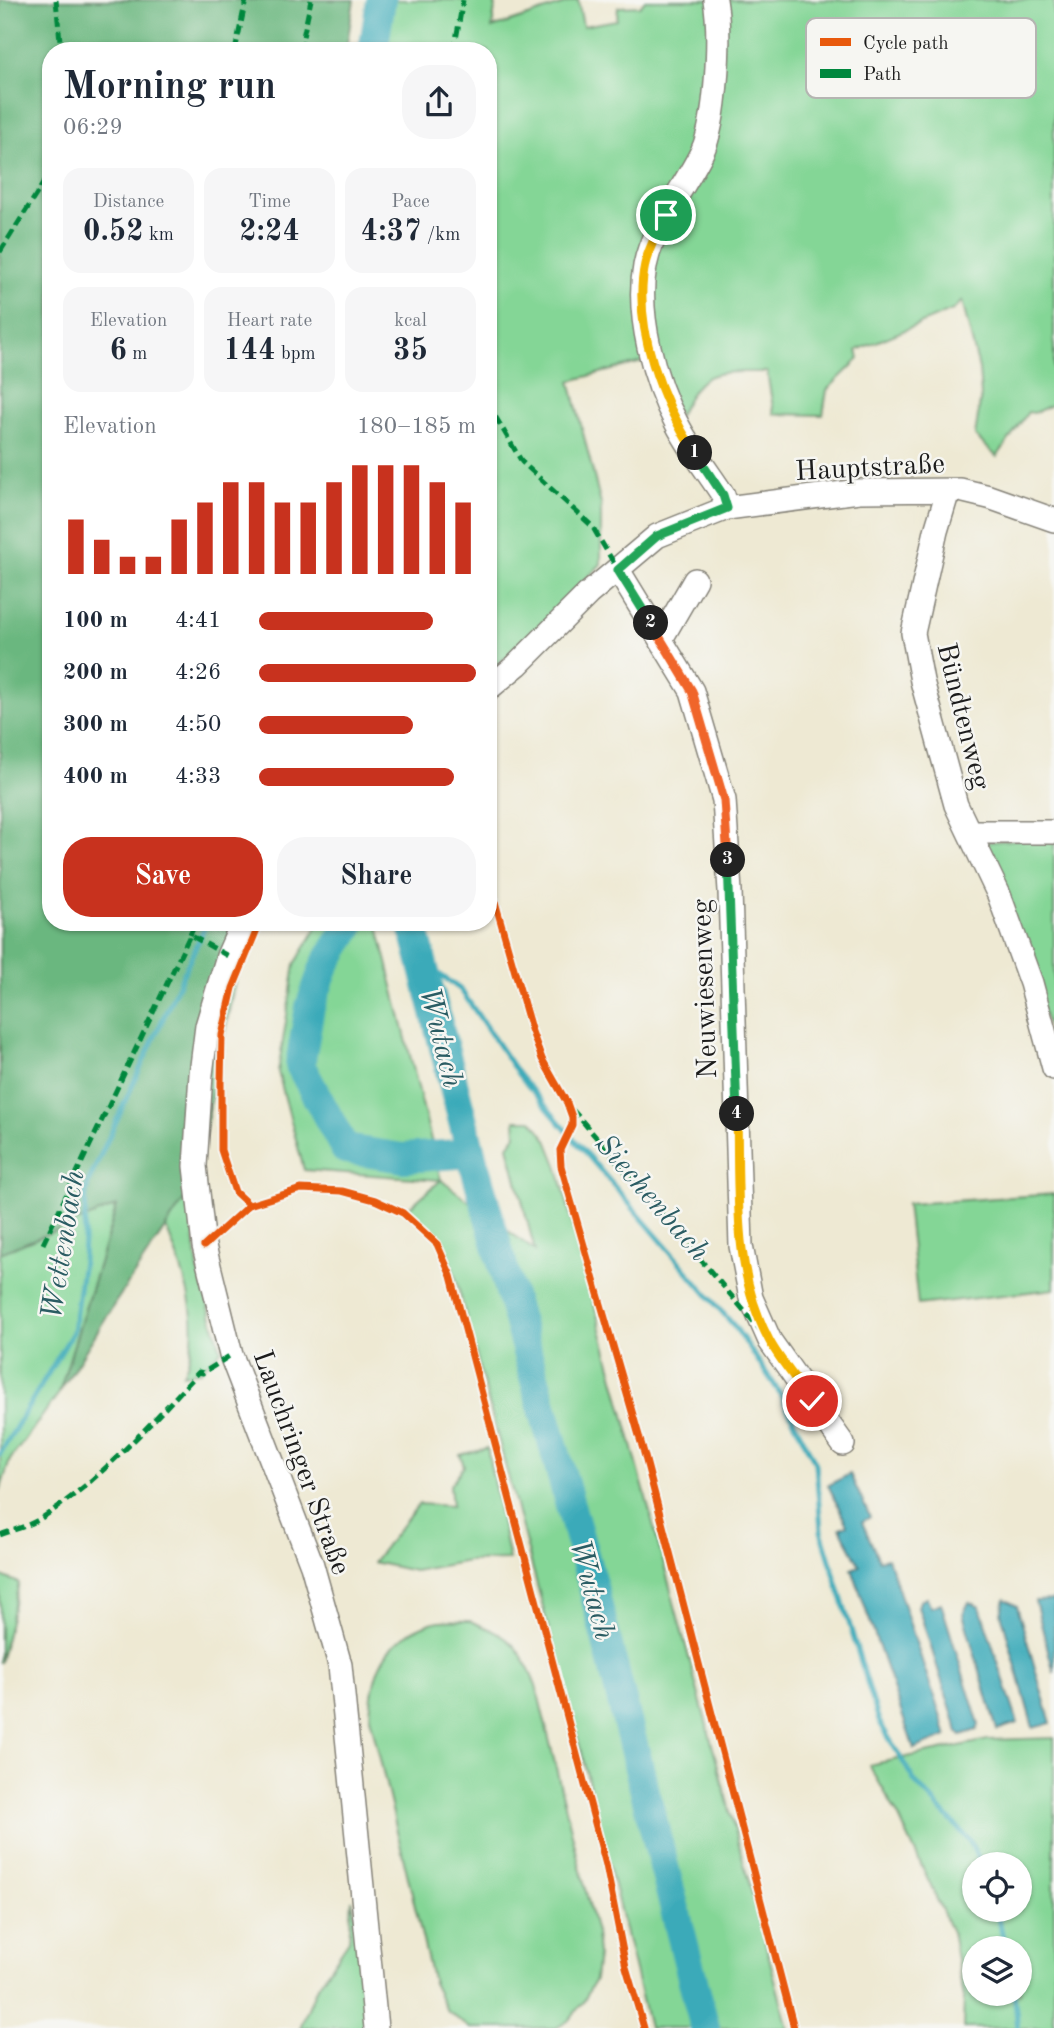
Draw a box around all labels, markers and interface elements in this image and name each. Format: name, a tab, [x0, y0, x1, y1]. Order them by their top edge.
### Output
legend	[806, 18, 1036, 98]
text: Cycle path	[863, 35, 949, 54]
button: share	[402, 65, 476, 139]
text: Path	[863, 66, 901, 85]
text: Morning run	[63, 69, 276, 107]
text: 06:29	[63, 116, 123, 139]
pin	[636, 185, 696, 245]
text: Distance	[93, 193, 164, 212]
text: Time	[248, 193, 291, 212]
text: Pace	[391, 193, 430, 212]
icon: arrive	[647, 196, 685, 234]
text: 0.52	[83, 217, 144, 247]
text: 2:24	[239, 217, 300, 247]
text: 4:37	[361, 217, 421, 247]
text: km	[144, 226, 174, 245]
text: /km	[421, 226, 460, 245]
text: Elevation	[90, 312, 167, 331]
text: Heart rate	[227, 312, 312, 331]
text: kcal	[394, 312, 427, 331]
text: 6	[110, 336, 127, 366]
text: 144	[223, 336, 276, 366]
text: 35	[393, 336, 428, 366]
text: m	[127, 345, 147, 364]
text: bpm	[276, 345, 316, 364]
text: Elevation	[63, 415, 157, 438]
text: 180–185 m	[357, 415, 476, 438]
pin: 1	[678, 435, 712, 470]
text: 1	[689, 443, 700, 462]
street label: Hauptstraße	[795, 451, 946, 487]
pin: 2	[634, 606, 668, 640]
text: 100 m	[63, 609, 128, 632]
text: 4:41	[175, 609, 221, 632]
text: 2	[645, 613, 656, 632]
street label: Bündtenweg	[930, 640, 994, 793]
text: 200 m	[63, 661, 128, 684]
text: 4:26	[175, 661, 221, 684]
text: 300 m	[63, 713, 128, 736]
text: 4:50	[175, 713, 221, 736]
text: 400 m	[63, 765, 128, 788]
text: 4:33	[175, 765, 221, 788]
button: Save	[63, 837, 263, 917]
button: Share	[277, 837, 476, 917]
pin: 3	[710, 842, 746, 878]
text: 3	[722, 850, 733, 869]
street label: Neuwiesenweg	[689, 898, 723, 1079]
water label: Wutach	[413, 984, 467, 1091]
pin: 4	[720, 1096, 754, 1132]
text: 4	[731, 1104, 742, 1123]
water label: Siechenbach	[589, 1129, 714, 1267]
water label: Wettenbach	[37, 1168, 91, 1323]
street label: Lauchringer Straße	[247, 1347, 354, 1579]
pin	[782, 1371, 842, 1431]
icon: check	[793, 1382, 831, 1420]
water label: Wutach	[563, 1536, 619, 1643]
map controls	[962, 1852, 1032, 2006]
button: locate	[962, 1852, 1032, 1922]
button: layers	[962, 1936, 1032, 2006]

